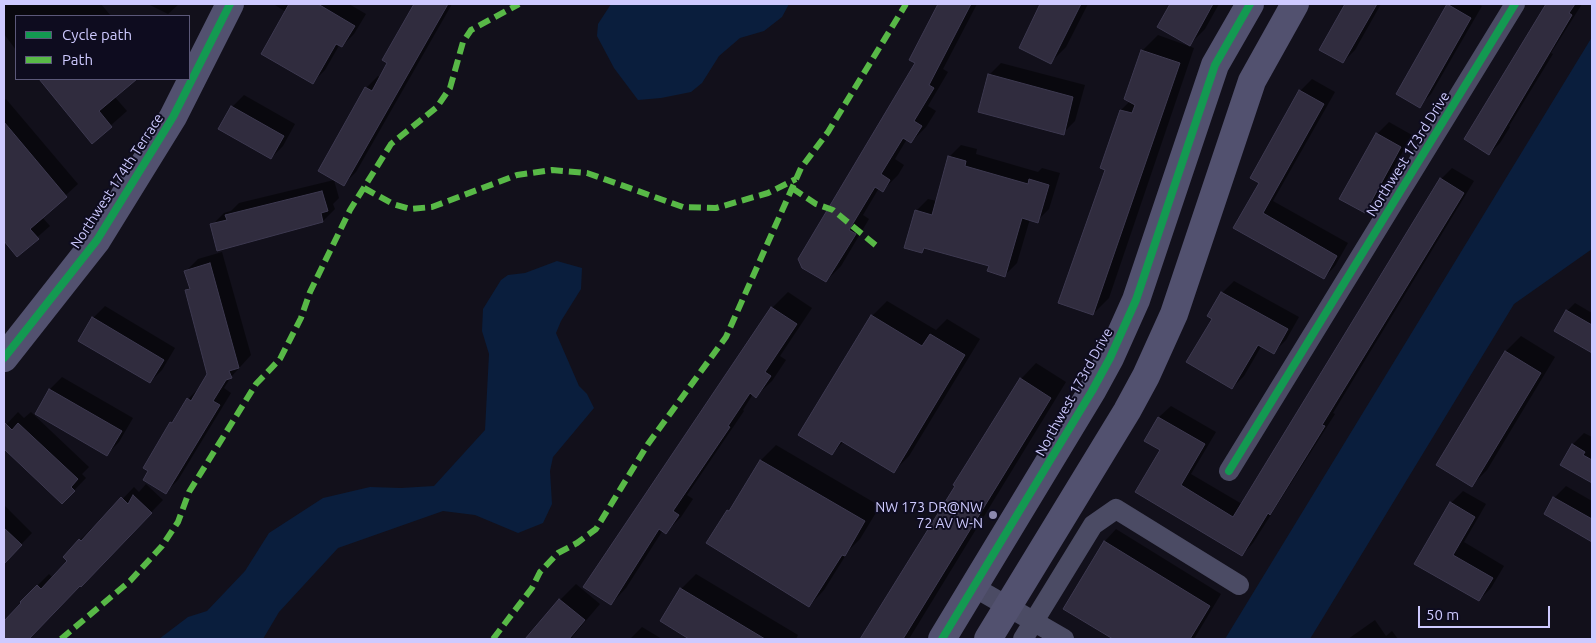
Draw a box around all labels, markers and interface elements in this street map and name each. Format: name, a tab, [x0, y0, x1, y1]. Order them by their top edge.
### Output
legend	[15, 15, 190, 80]
text: Cycle path	[62, 26, 132, 43]
text: Path	[62, 51, 93, 68]
street label: Northwest 173rd Drive	[1363, 89, 1453, 219]
street label: Northwest 174th Terrace	[67, 110, 167, 252]
street label: Northwest 173rd Drive	[1032, 325, 1116, 459]
place label: NW 173 DR@NW 72 AV W-N	[875, 499, 983, 532]
marker: NW 173 DR@NW 72 AV W-N	[987, 509, 999, 521]
scale bar	[1421, 596, 1554, 628]
text: 50 m	[1426, 606, 1459, 623]

